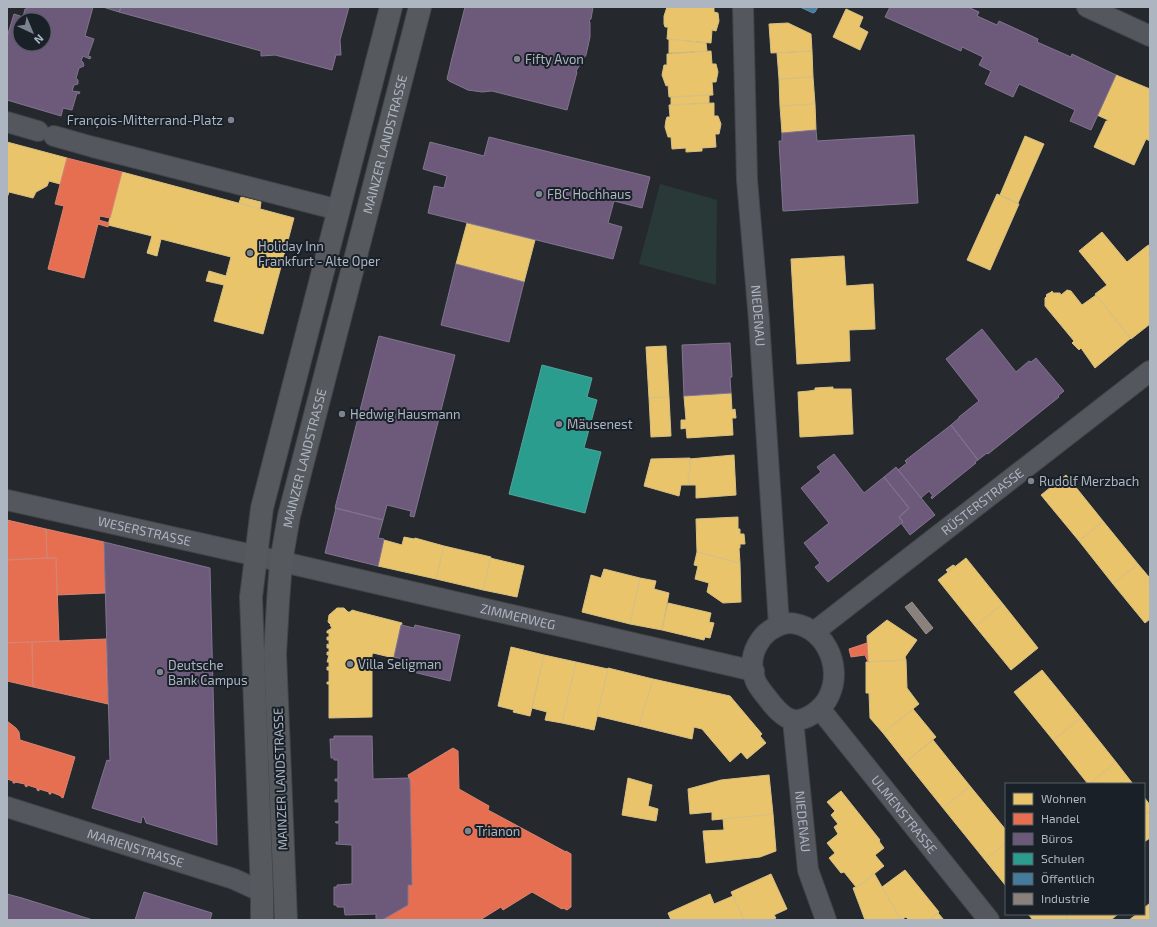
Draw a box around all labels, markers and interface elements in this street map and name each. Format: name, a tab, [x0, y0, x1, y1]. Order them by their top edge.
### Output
north arrow	[12, 12, 52, 52]
text: N	[32, 32, 47, 47]
place label: Fifty Avon	[525, 51, 584, 67]
marker: Fifty Avon	[512, 54, 522, 64]
street label: MAINZER LANDSTRASSE	[359, 73, 410, 216]
place label: François-Mitterrand-Platz	[67, 112, 223, 129]
marker: François-Mitterrand-Platz	[226, 115, 236, 125]
place label: FBC Hochhaus	[547, 186, 631, 202]
marker: FBC Hochhaus	[534, 189, 544, 199]
place label: Holiday Inn Frankfurt - Alte Oper	[258, 238, 380, 269]
marker: Holiday Inn Frankfurt - Alte Oper	[245, 248, 255, 258]
street label: NIEDENAU	[748, 284, 769, 347]
street label: MAINZER LANDSTRASSE	[279, 387, 330, 529]
place label: Hedwig Hausmann	[350, 406, 461, 422]
marker: Hedwig Hausmann	[337, 409, 347, 419]
place label: Mäusenest	[567, 416, 633, 432]
marker: Mäusenest	[554, 419, 564, 429]
street label: RÜSTERSTRASSE	[938, 464, 1027, 538]
place label: Rudolf Merzbach	[1039, 473, 1139, 489]
marker: Rudolf Merzbach	[1026, 476, 1036, 486]
street label: WESERSTRASSE	[96, 513, 193, 549]
street label: ZIMMERWEG	[479, 600, 557, 633]
place label: Villa Seligman	[358, 656, 442, 672]
place label: Deutsche Bank Campus	[168, 657, 248, 688]
marker: Villa Seligman	[345, 659, 355, 669]
marker: Deutsche Bank Campus	[155, 667, 165, 677]
street label: MAINZER LANDSTRASSE	[270, 707, 290, 851]
street label: ULMENSTRASSE	[868, 772, 941, 857]
legend	[1005, 783, 1145, 915]
street label: NIEDENAU	[792, 790, 814, 853]
text: Wohnen	[1041, 791, 1086, 805]
text: Handel	[1041, 811, 1080, 825]
place label: Trianon	[476, 823, 520, 839]
street label: MARIENSTRASSE	[85, 825, 186, 871]
marker: Trianon	[463, 826, 473, 836]
text: Büros	[1041, 831, 1073, 845]
text: Schulen	[1041, 851, 1084, 865]
text: Öffentlich	[1041, 871, 1095, 885]
text: Industrie	[1041, 891, 1090, 905]

